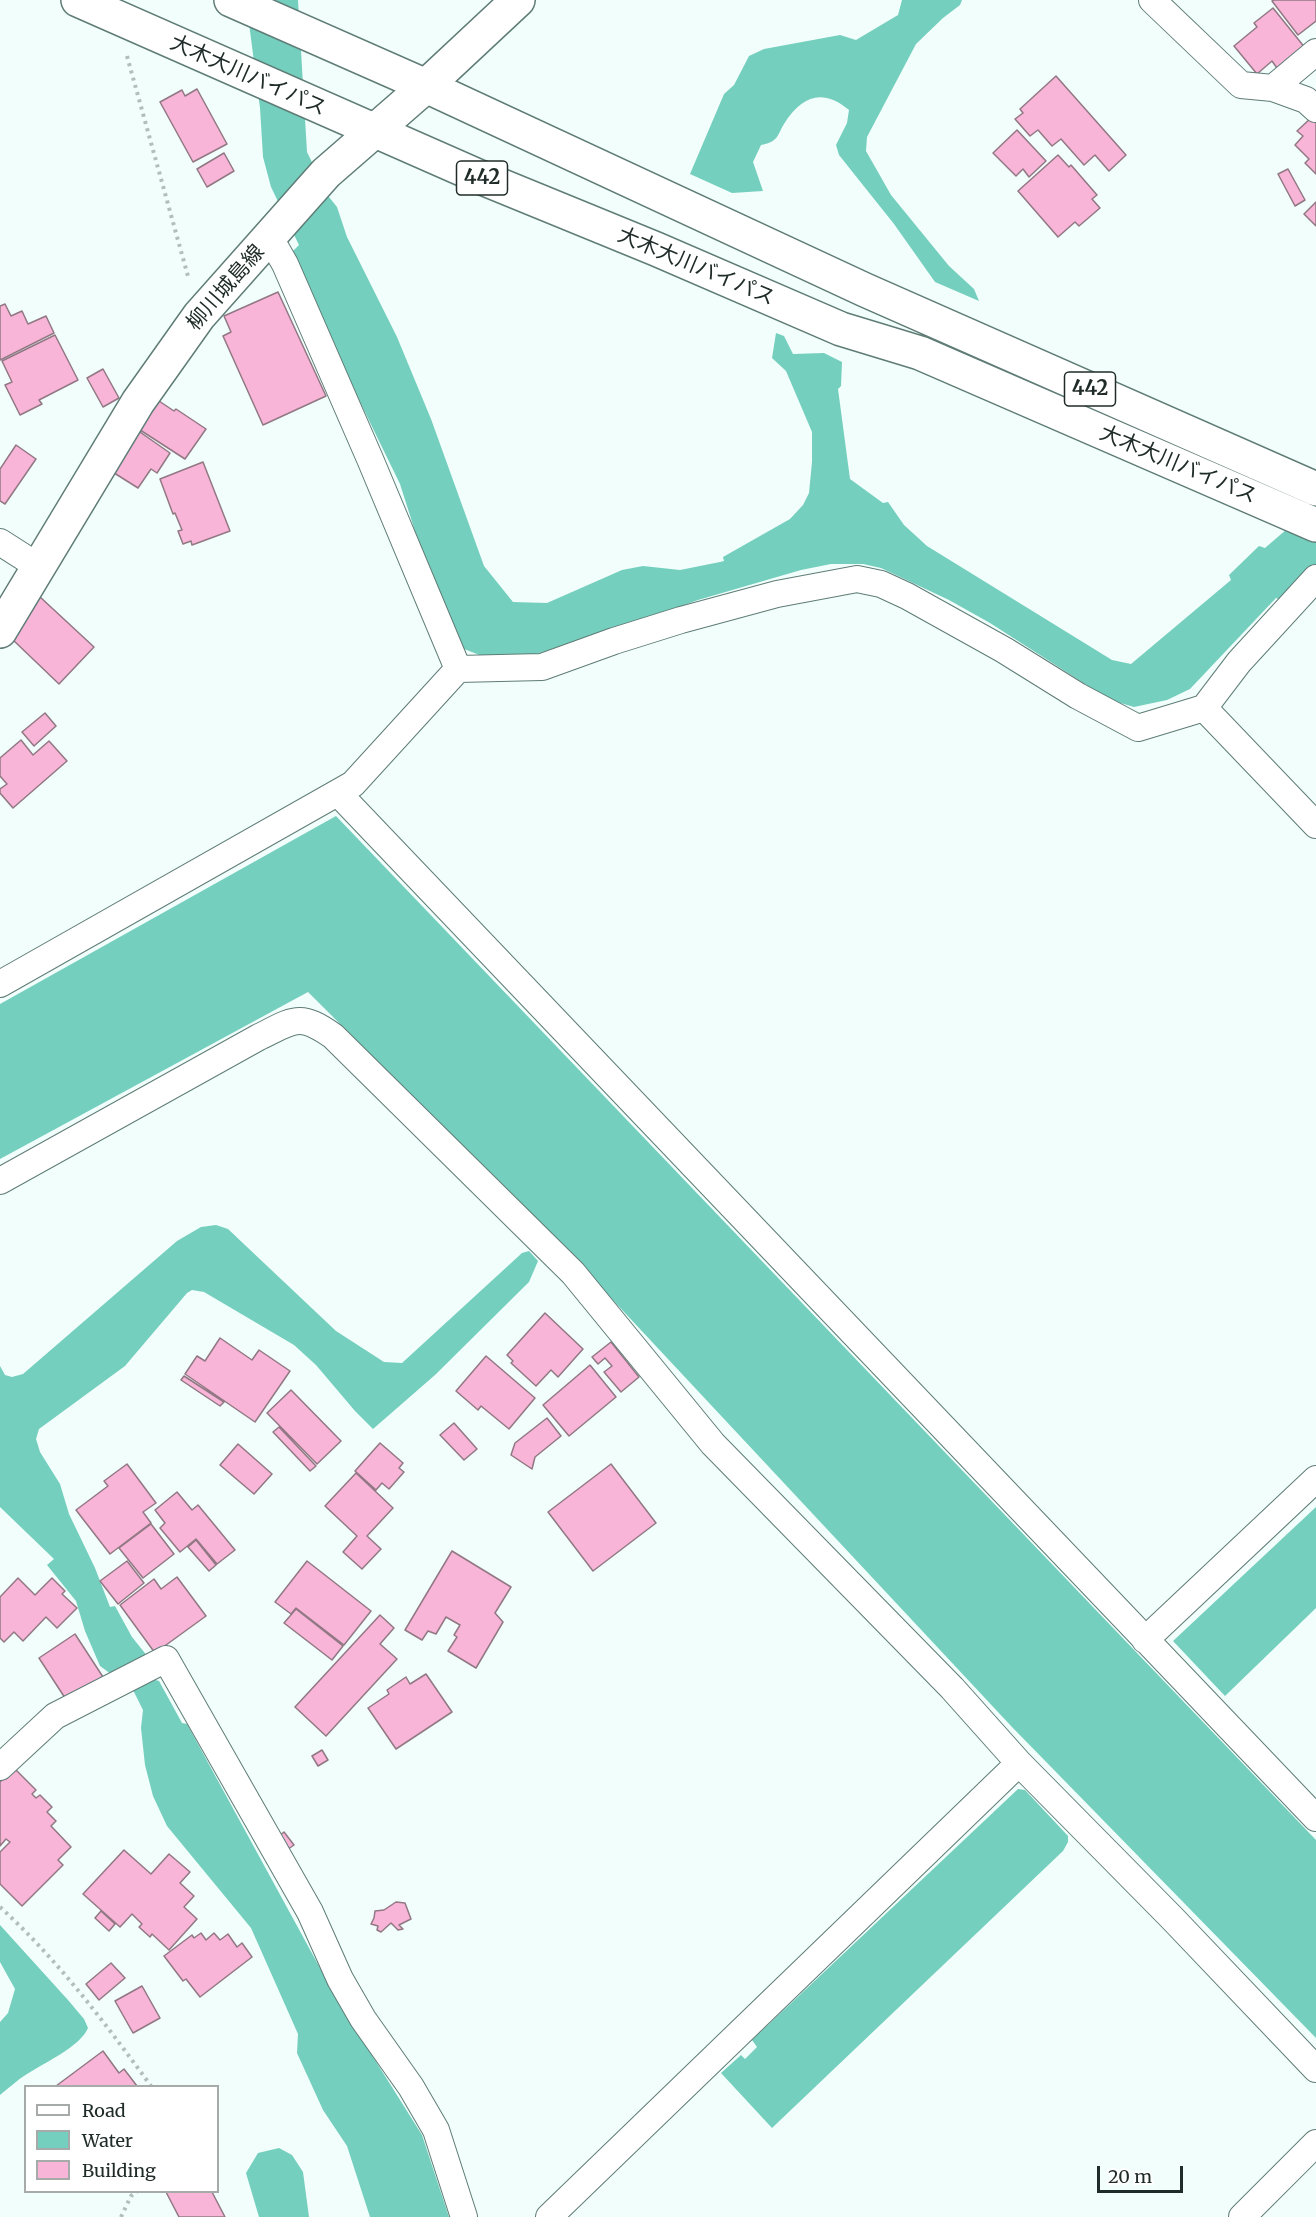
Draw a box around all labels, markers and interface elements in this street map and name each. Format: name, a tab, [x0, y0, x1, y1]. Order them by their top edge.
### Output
street label: 大木大川バイパス	[166, 30, 330, 122]
road number: 442	[456, 161, 508, 195]
street label: 大木大川バイパス	[614, 223, 778, 311]
street label: 柳川城島線	[182, 240, 270, 336]
road number: 442	[1064, 372, 1116, 406]
street label: 大木大川バイパス	[1096, 421, 1260, 509]
legend	[24, 2085, 219, 2193]
text: Road	[82, 2099, 126, 2122]
text: Water	[82, 2129, 133, 2152]
scale bar	[1100, 2154, 1186, 2192]
text: Building	[82, 2159, 156, 2182]
text: 20 m	[1108, 2165, 1152, 2188]

